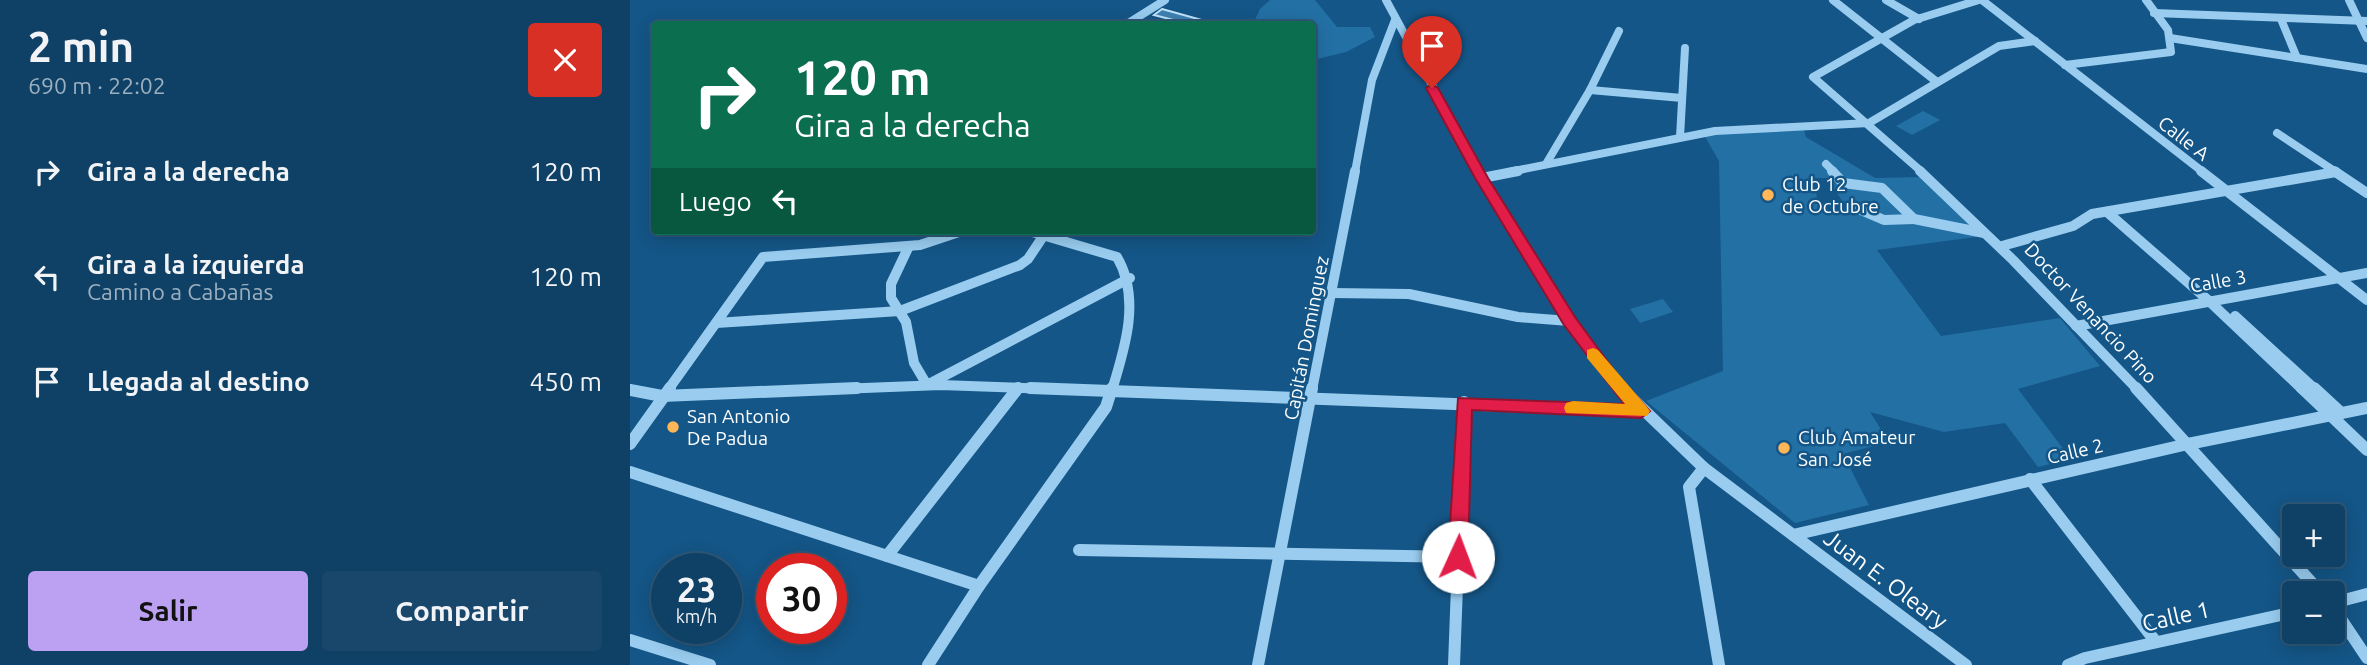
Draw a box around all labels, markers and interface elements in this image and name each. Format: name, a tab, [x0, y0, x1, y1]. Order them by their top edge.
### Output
pin	[1402, 16, 1462, 88]
text: 2 min	[28, 23, 134, 70]
button: close	[528, 23, 602, 97]
icon: arrive	[1413, 27, 1451, 65]
icon: right	[679, 49, 770, 140]
text: 120 m	[794, 49, 931, 104]
text: 690 m · 22:02	[28, 73, 166, 98]
text: Gira a la derecha	[794, 107, 1031, 143]
street label: Calle A	[2154, 111, 2214, 165]
icon: right	[28, 153, 66, 191]
text: Gira a la derecha	[87, 157, 290, 186]
text: 120 m	[530, 157, 602, 186]
place label: Club 12 de Octubre	[1782, 173, 1879, 217]
icon: left	[766, 182, 804, 220]
text: Luego	[679, 187, 752, 216]
marker: Club 12 de Octubre	[1760, 187, 1776, 203]
street label: Doctor Venancio Pino	[2020, 238, 2162, 388]
text: Gira a la izquierda	[87, 250, 305, 279]
street label: Capitán Dominguez	[1279, 254, 1333, 422]
icon: left	[28, 258, 66, 296]
text: 120 m	[530, 262, 602, 291]
street label: Calle 3	[2188, 265, 2248, 297]
text: Camino a Cabañas	[87, 279, 273, 304]
icon: arrive	[28, 363, 66, 401]
text: Llegada al destino	[87, 367, 310, 396]
text: 450 m	[530, 367, 602, 396]
place label: San Antonio De Padua	[687, 405, 790, 449]
marker: San Antonio De Padua	[665, 419, 681, 435]
place label: Club Amateur San José	[1798, 426, 1915, 470]
street label: Calle 2	[2045, 434, 2105, 468]
marker: Club Amateur San José	[1776, 440, 1792, 456]
map controls	[2282, 504, 2345, 644]
button: +	[2282, 504, 2345, 567]
position arrow	[1421, 520, 1495, 594]
street label: Juan E. Oleary	[1820, 525, 1952, 633]
speed limit sign: 30	[756, 553, 847, 644]
text: 23	[677, 569, 716, 609]
button: Salir	[28, 571, 308, 651]
button: Compartir	[322, 571, 602, 651]
button: −	[2282, 581, 2345, 644]
street label: Calle 1	[2140, 596, 2212, 636]
text: km/h	[676, 606, 717, 626]

